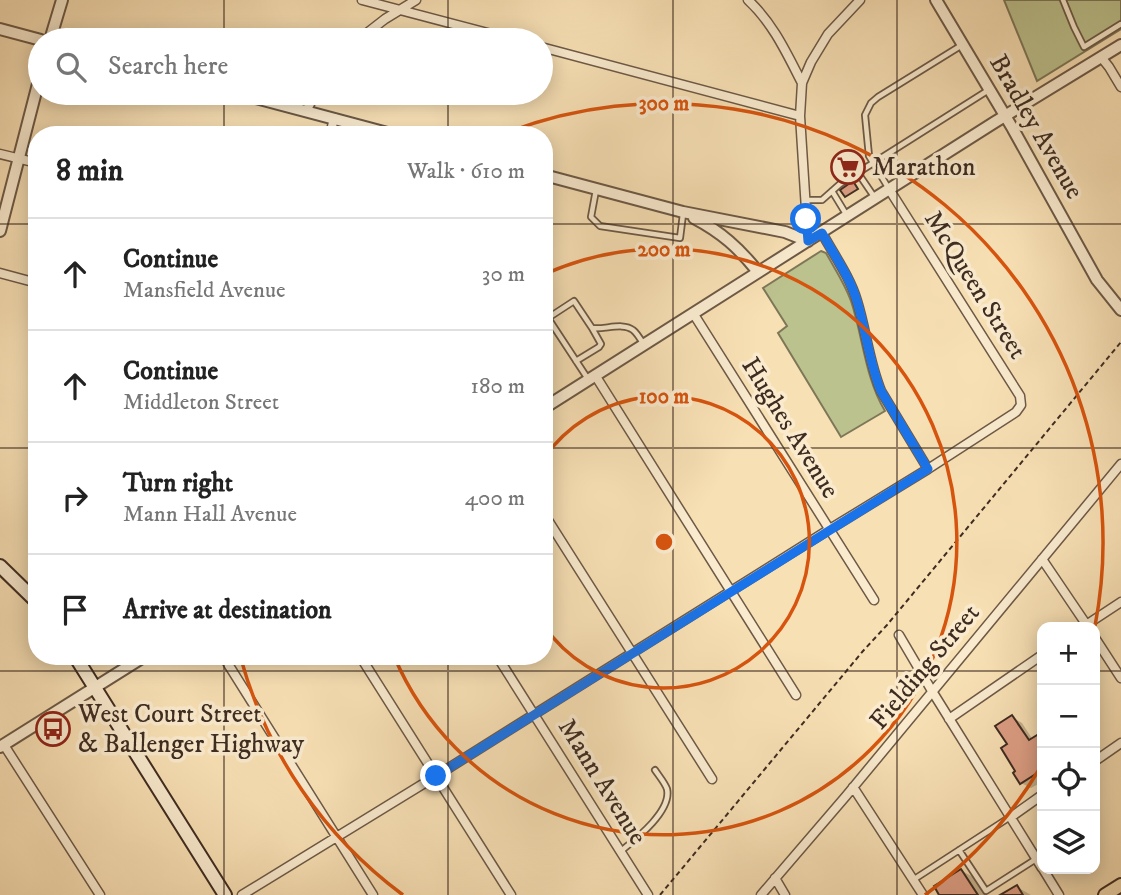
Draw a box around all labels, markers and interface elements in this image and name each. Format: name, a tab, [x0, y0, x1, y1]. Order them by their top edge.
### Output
search box	[28, 28, 553, 105]
icon: search	[52, 48, 90, 86]
street label: Bradley Avenue	[981, 49, 1091, 205]
text: Search here	[108, 50, 228, 83]
text: 300 m	[639, 91, 690, 117]
supermarket icon: Marathon	[829, 148, 867, 186]
place label: Marathon	[872, 151, 976, 184]
text: 8 min	[56, 153, 123, 190]
text: Walk · 610 m	[407, 157, 525, 186]
route start	[790, 203, 821, 234]
street label: McQueen Street	[916, 205, 1034, 365]
text: 200 m	[637, 237, 691, 263]
text: Continue	[123, 243, 218, 276]
icon: ahead	[56, 255, 94, 293]
text: 30 m	[482, 260, 525, 289]
text: Mansfield Avenue	[123, 276, 286, 305]
street label: Hughes Avenue	[734, 351, 846, 505]
text: Continue	[123, 355, 218, 388]
icon: ahead	[56, 367, 94, 405]
text: 180 m	[470, 372, 525, 401]
text: 100 m	[639, 384, 689, 410]
text: Middleton Street	[123, 388, 279, 417]
text: Turn right	[123, 467, 233, 500]
icon: right	[56, 479, 94, 517]
text: 400 m	[465, 484, 525, 513]
text: Mann Hall Avenue	[123, 500, 297, 529]
centre of rings	[652, 530, 676, 554]
icon: arrive	[56, 591, 94, 629]
text: Arrive at destination	[123, 594, 332, 627]
street label: Fielding Street	[863, 597, 987, 737]
map controls	[1037, 622, 1100, 874]
button: +	[1037, 622, 1100, 685]
button: −	[1037, 685, 1100, 748]
place label: West Court Street & Ballenger Highway	[77, 698, 305, 761]
bus stop icon: West Court Street & Ballenger Highway	[34, 710, 72, 748]
street label: Mann Avenue	[550, 713, 654, 851]
button: locate	[1037, 748, 1100, 811]
route end	[420, 760, 451, 791]
button: layers	[1037, 811, 1100, 874]

